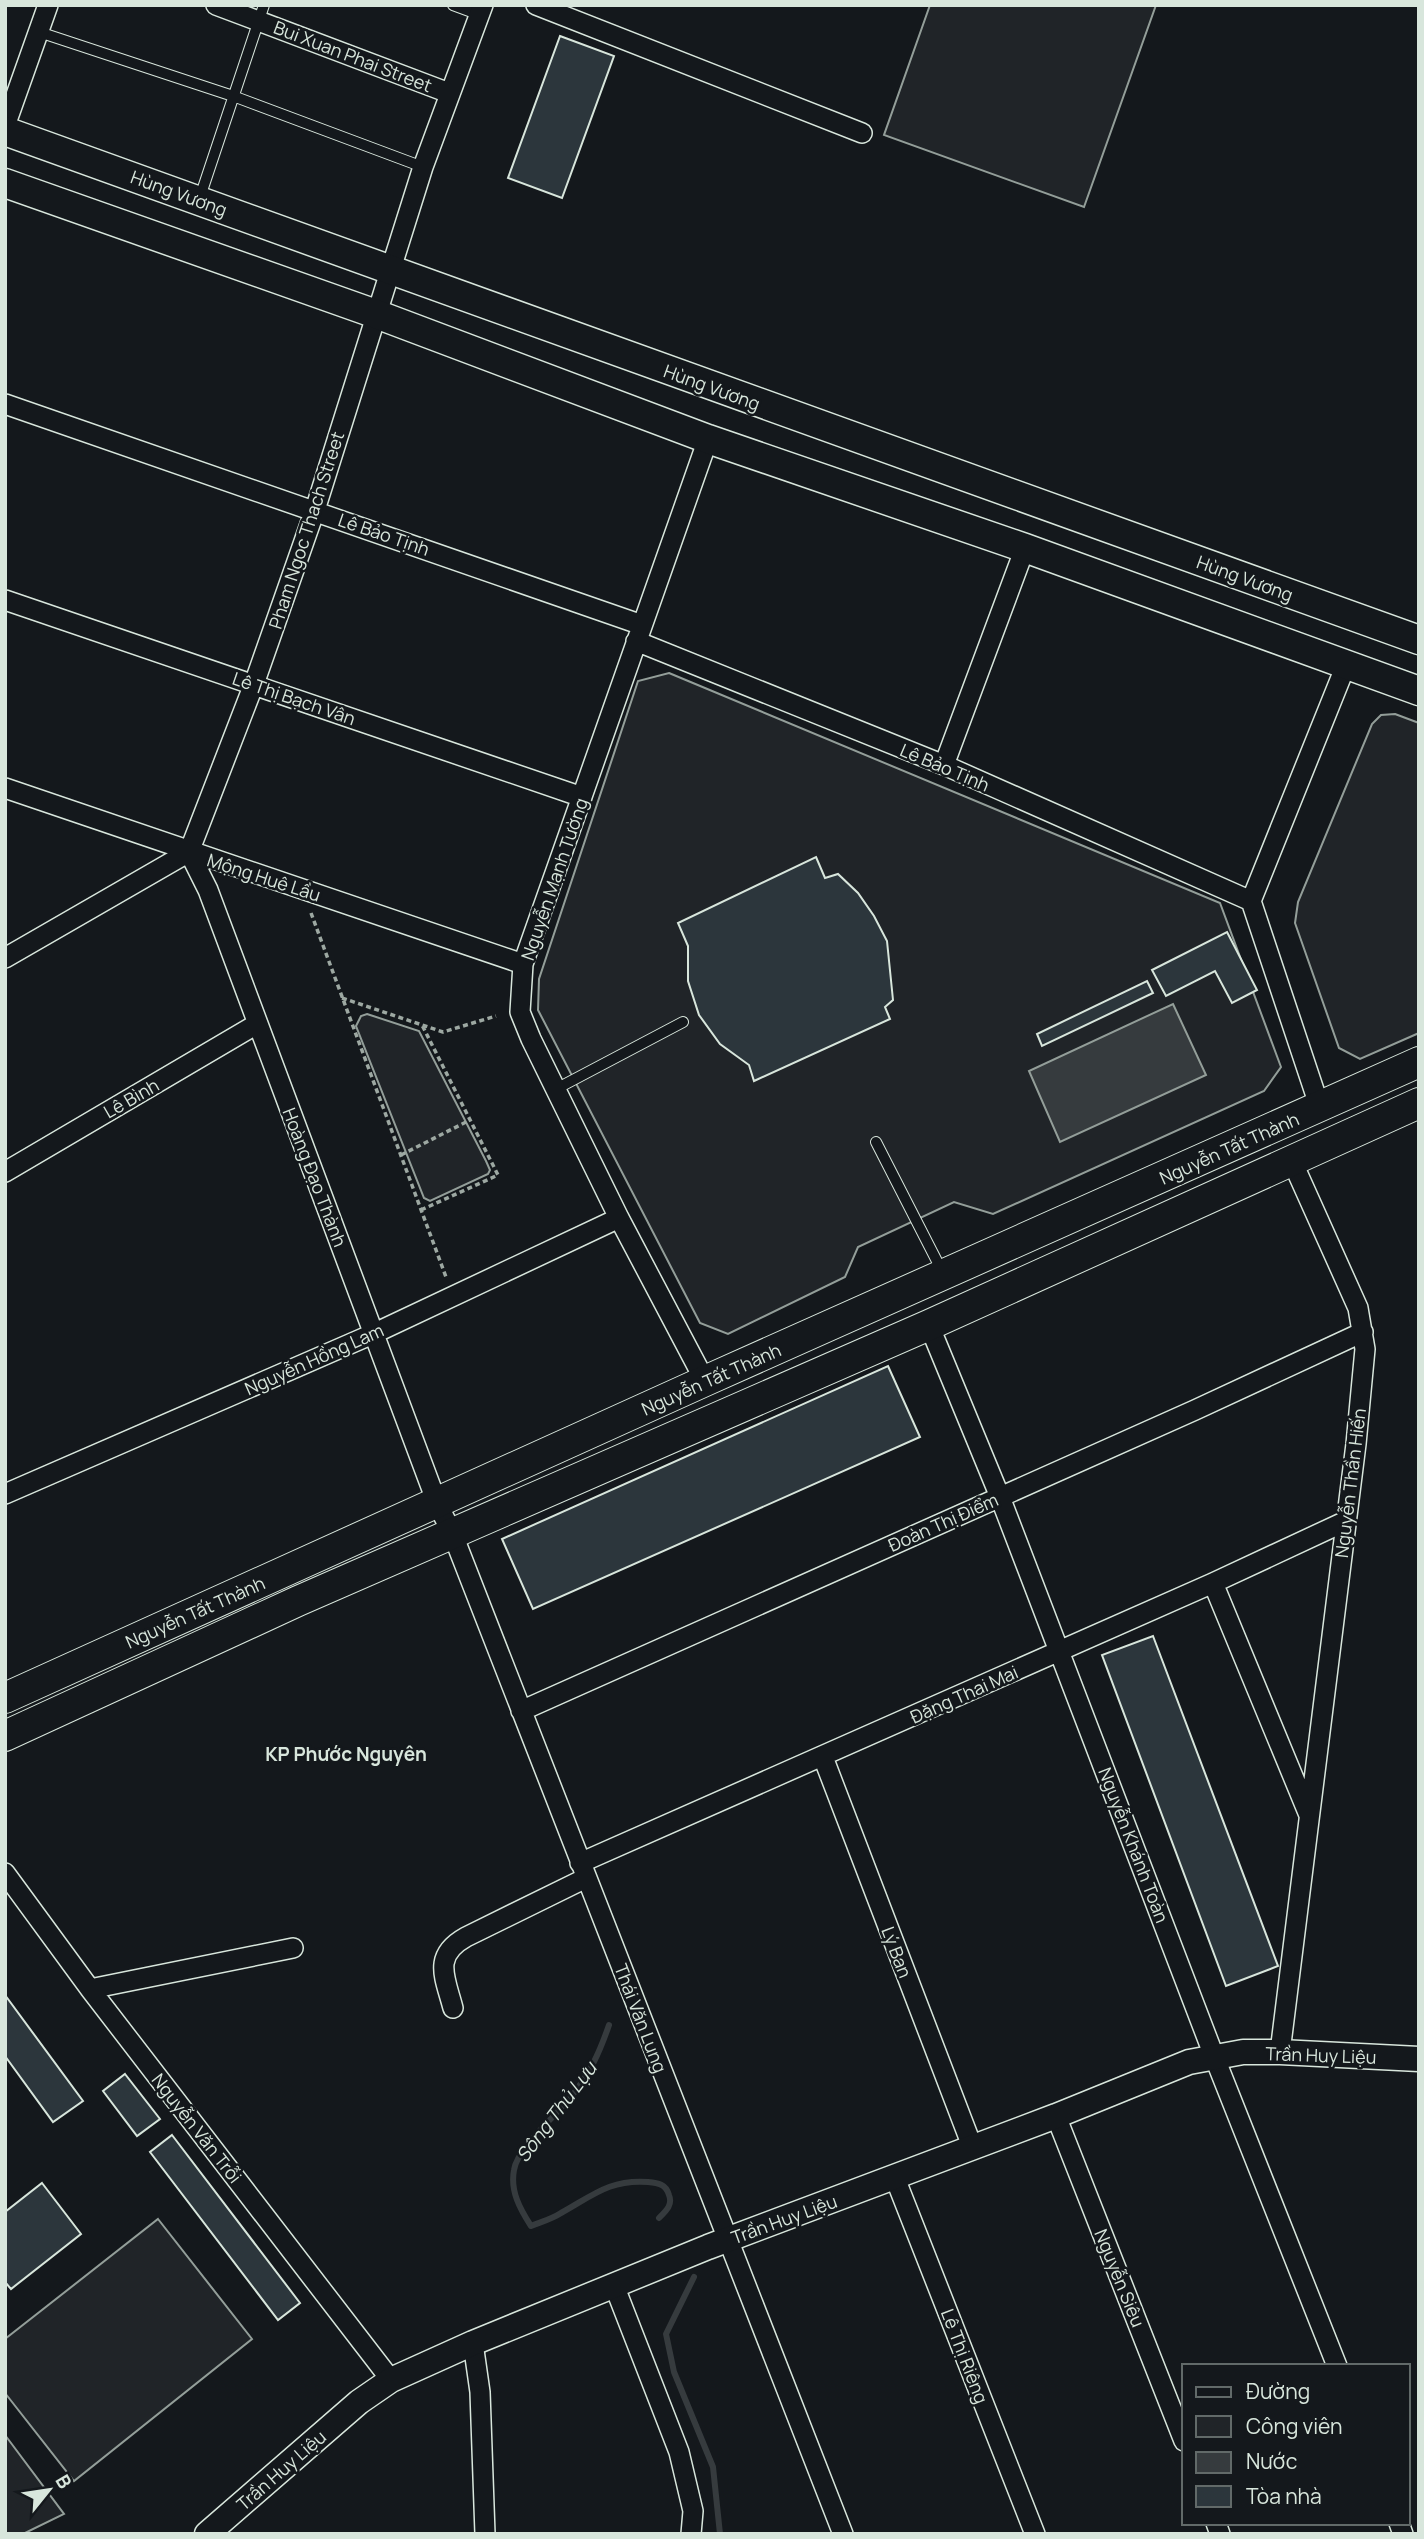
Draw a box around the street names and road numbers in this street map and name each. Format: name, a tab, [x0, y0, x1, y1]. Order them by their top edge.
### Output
street label: Bui Xuan Phai Street	[270, 15, 436, 97]
street label: Hùng Vương	[127, 164, 231, 222]
street label: Hùng Vương	[660, 358, 764, 416]
street label: Pham Ngoc Thach Street	[263, 428, 349, 632]
street label: Lê Bảo Tịnh	[335, 507, 433, 561]
street label: Hùng Vương	[1193, 549, 1297, 607]
street label: Lê Thị Bạch Vân	[229, 666, 359, 730]
street label: Lê Bảo Tịnh	[897, 737, 993, 797]
street label: Nguyễn Mạnh Tường	[515, 795, 593, 963]
street label: Mộng Huê Lầu	[204, 847, 324, 907]
street label: Lê Bình	[99, 1073, 163, 1123]
street label: Hoàng Đạo Thành	[277, 1104, 353, 1250]
street label: Nguyễn Tất Thành	[1155, 1106, 1303, 1190]
street label: Nguyễn Hồng Lam	[241, 1318, 387, 1400]
street label: Nguyễn Tất Thành	[637, 1337, 785, 1421]
street label: Nguyễn Thần Hiến	[1329, 1407, 1371, 1559]
street label: Đoàn Thị Điểm	[884, 1487, 1002, 1557]
street label: Nguyễn Tất Thành	[121, 1570, 269, 1654]
street label: Đặng Thai Mai	[906, 1660, 1022, 1728]
street label: Nguyễn Khánh Toàn	[1093, 1764, 1175, 1926]
street label: Lý Ban	[876, 1923, 918, 1981]
street label: Thái Văn Lung	[609, 1960, 673, 2076]
street label: Trần Huy Liệu	[1265, 2041, 1377, 2069]
street label: Nguyễn Văn Trỗi	[147, 2068, 247, 2188]
street label: Trần Huy Liệu	[728, 2189, 840, 2249]
street label: Nguyễn Siêu	[1089, 2225, 1151, 2331]
street label: Lê Thị Riêng	[936, 2305, 994, 2407]
street label: Trần Huy Liệu	[231, 2425, 331, 2515]

